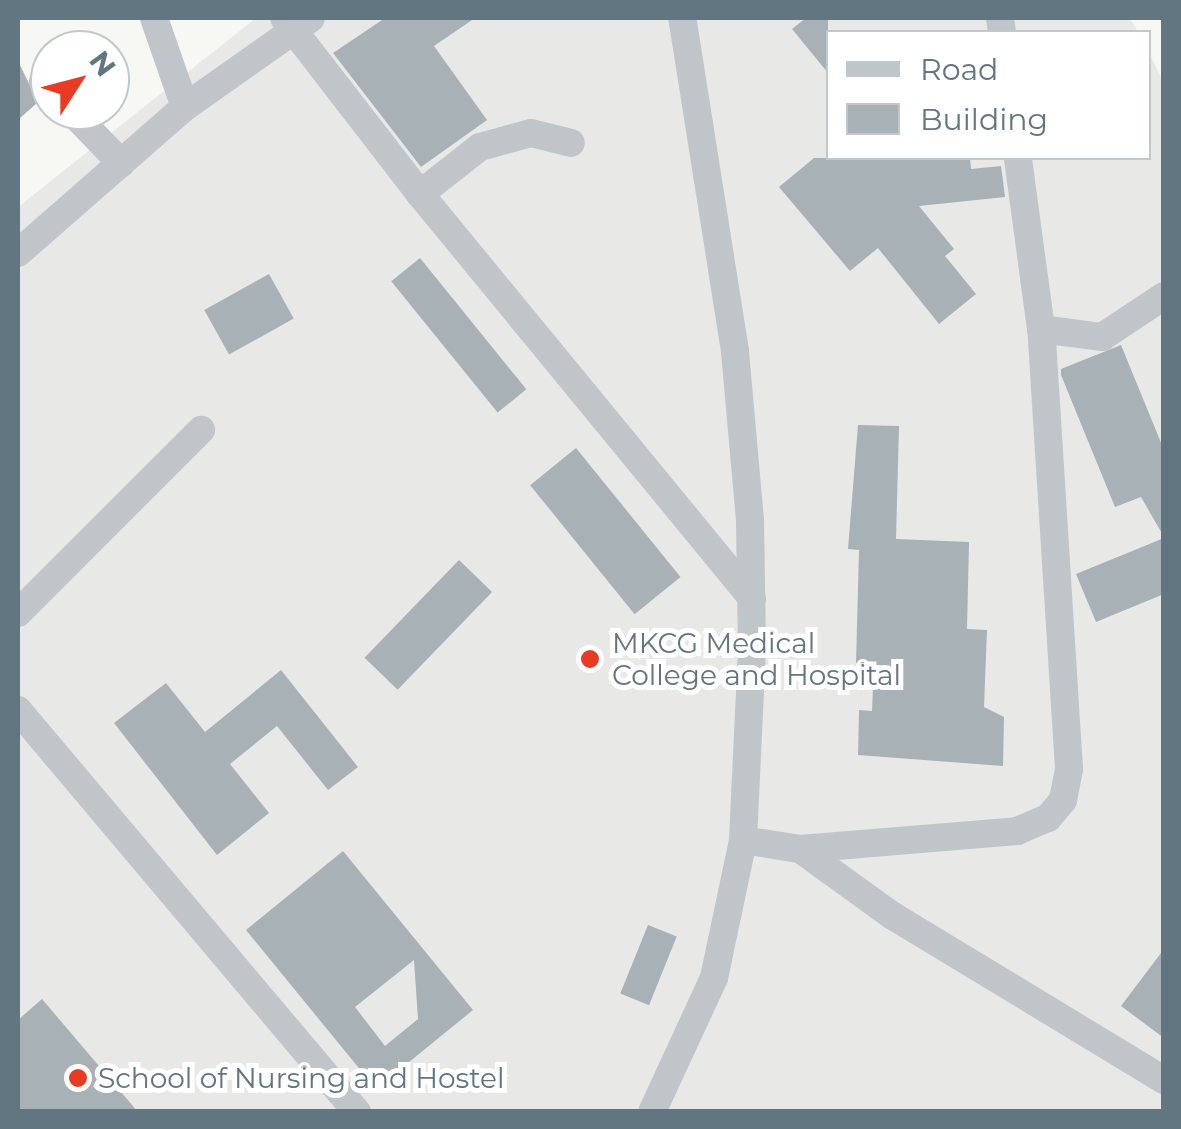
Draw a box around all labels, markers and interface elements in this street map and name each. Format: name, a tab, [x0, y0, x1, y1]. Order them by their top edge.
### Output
north arrow	[30, 30, 130, 130]
legend	[826, 30, 1151, 160]
text: N	[82, 44, 123, 83]
text: Road	[920, 51, 998, 88]
text: Building	[920, 101, 1048, 138]
place label: MKCG Medical College and Hospital	[612, 626, 901, 692]
marker: MKCG Medical College and Hospital	[577, 646, 603, 672]
place label: School of Nursing and Hostel	[98, 1061, 504, 1095]
marker: School of Nursing and Hostel	[67, 1067, 89, 1089]

